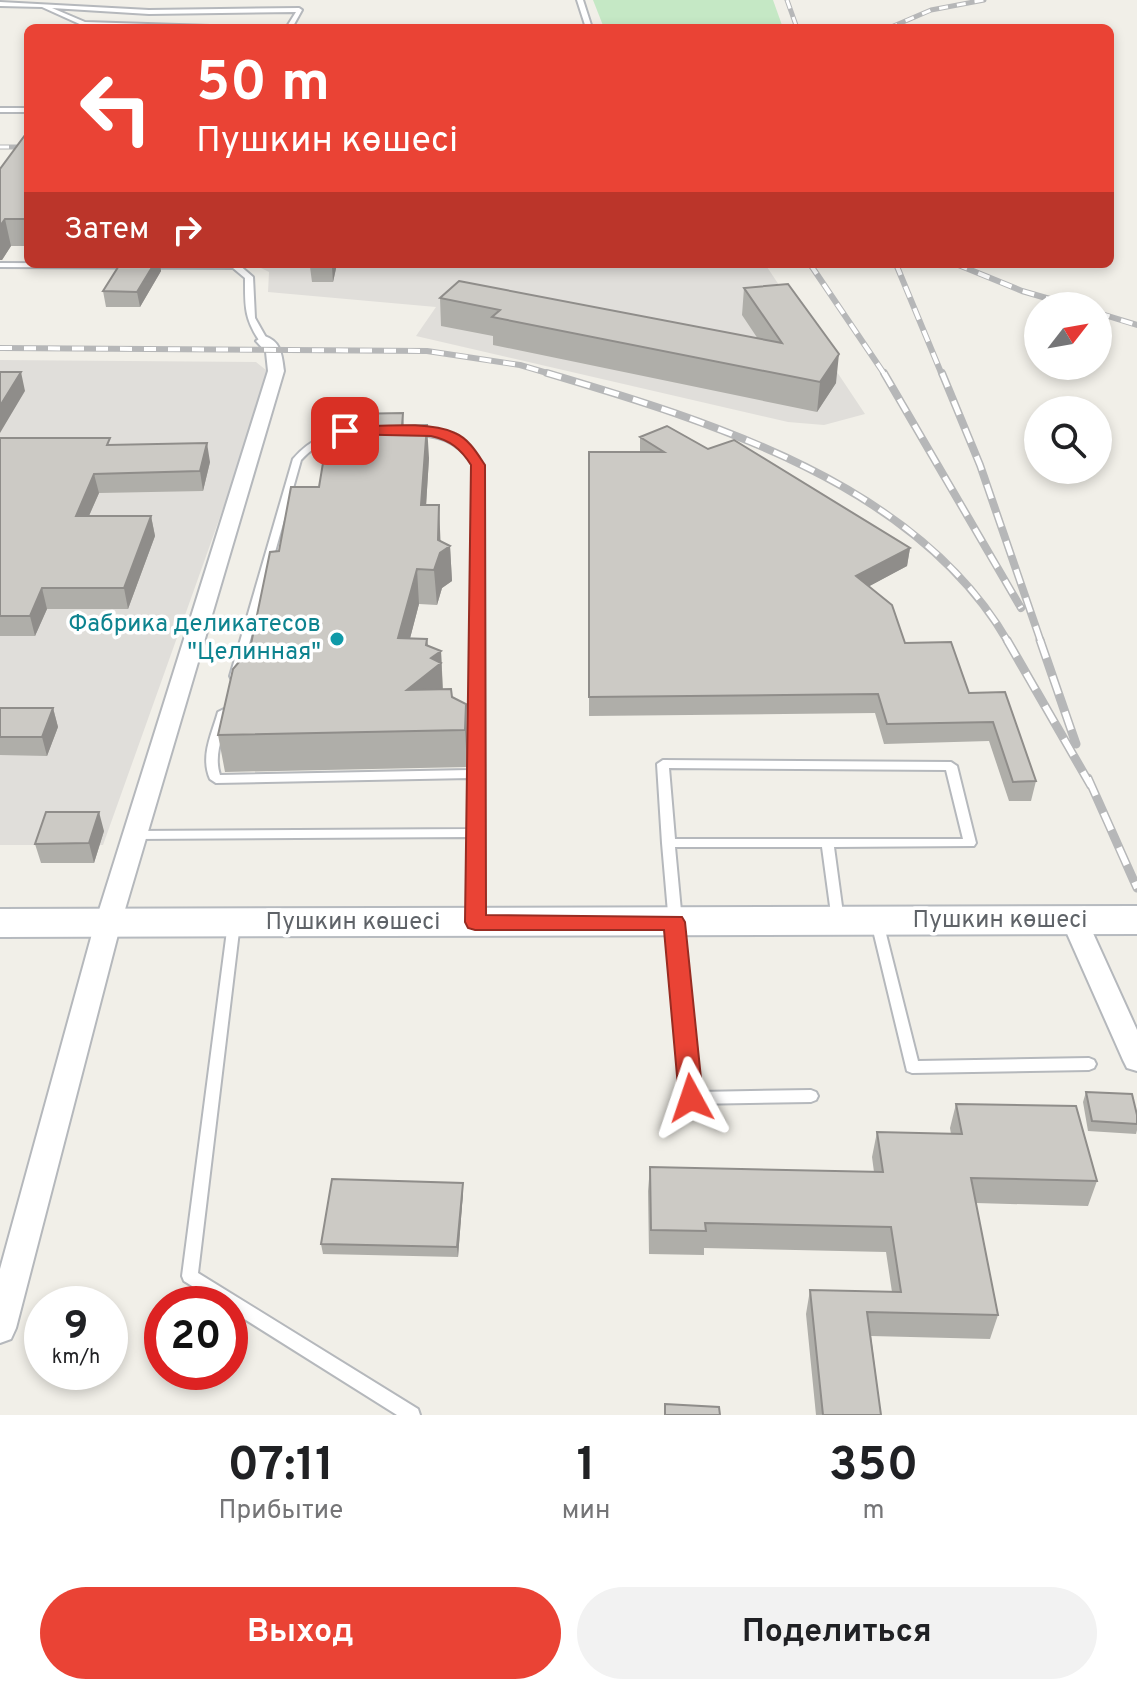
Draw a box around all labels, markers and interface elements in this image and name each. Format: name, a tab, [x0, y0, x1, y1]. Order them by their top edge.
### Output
text: 50 m	[196, 50, 330, 120]
icon: left	[64, 56, 168, 160]
text: Пушкин көшесі	[196, 119, 458, 165]
icon: right	[165, 208, 209, 252]
text: Затем	[64, 212, 149, 249]
north arrow	[1024, 292, 1112, 380]
map controls	[1024, 292, 1112, 484]
button: search	[1024, 396, 1112, 484]
pin	[311, 397, 379, 465]
icon: arrive	[323, 409, 367, 453]
place label: Фабрика деликатесов "Целинная"	[69, 610, 321, 668]
marker: Фабрика деликатесов "Целинная"	[328, 630, 346, 648]
street label: Пушкин көшесі	[913, 906, 1087, 936]
street label: Пушкин көшесі	[266, 908, 440, 938]
position arrow	[649, 1056, 733, 1140]
speed limit sign: 20	[144, 1286, 248, 1390]
text: 9	[64, 1303, 88, 1353]
text: km/h	[52, 1345, 100, 1371]
text: 07:11	[228, 1437, 334, 1497]
text: 1	[576, 1437, 596, 1497]
text: 350	[829, 1437, 918, 1497]
text: Прибытие	[219, 1495, 343, 1528]
text: мин	[562, 1495, 610, 1528]
text: m	[863, 1495, 885, 1528]
button: Выход	[40, 1587, 561, 1679]
button: Поделиться	[577, 1587, 1097, 1679]

